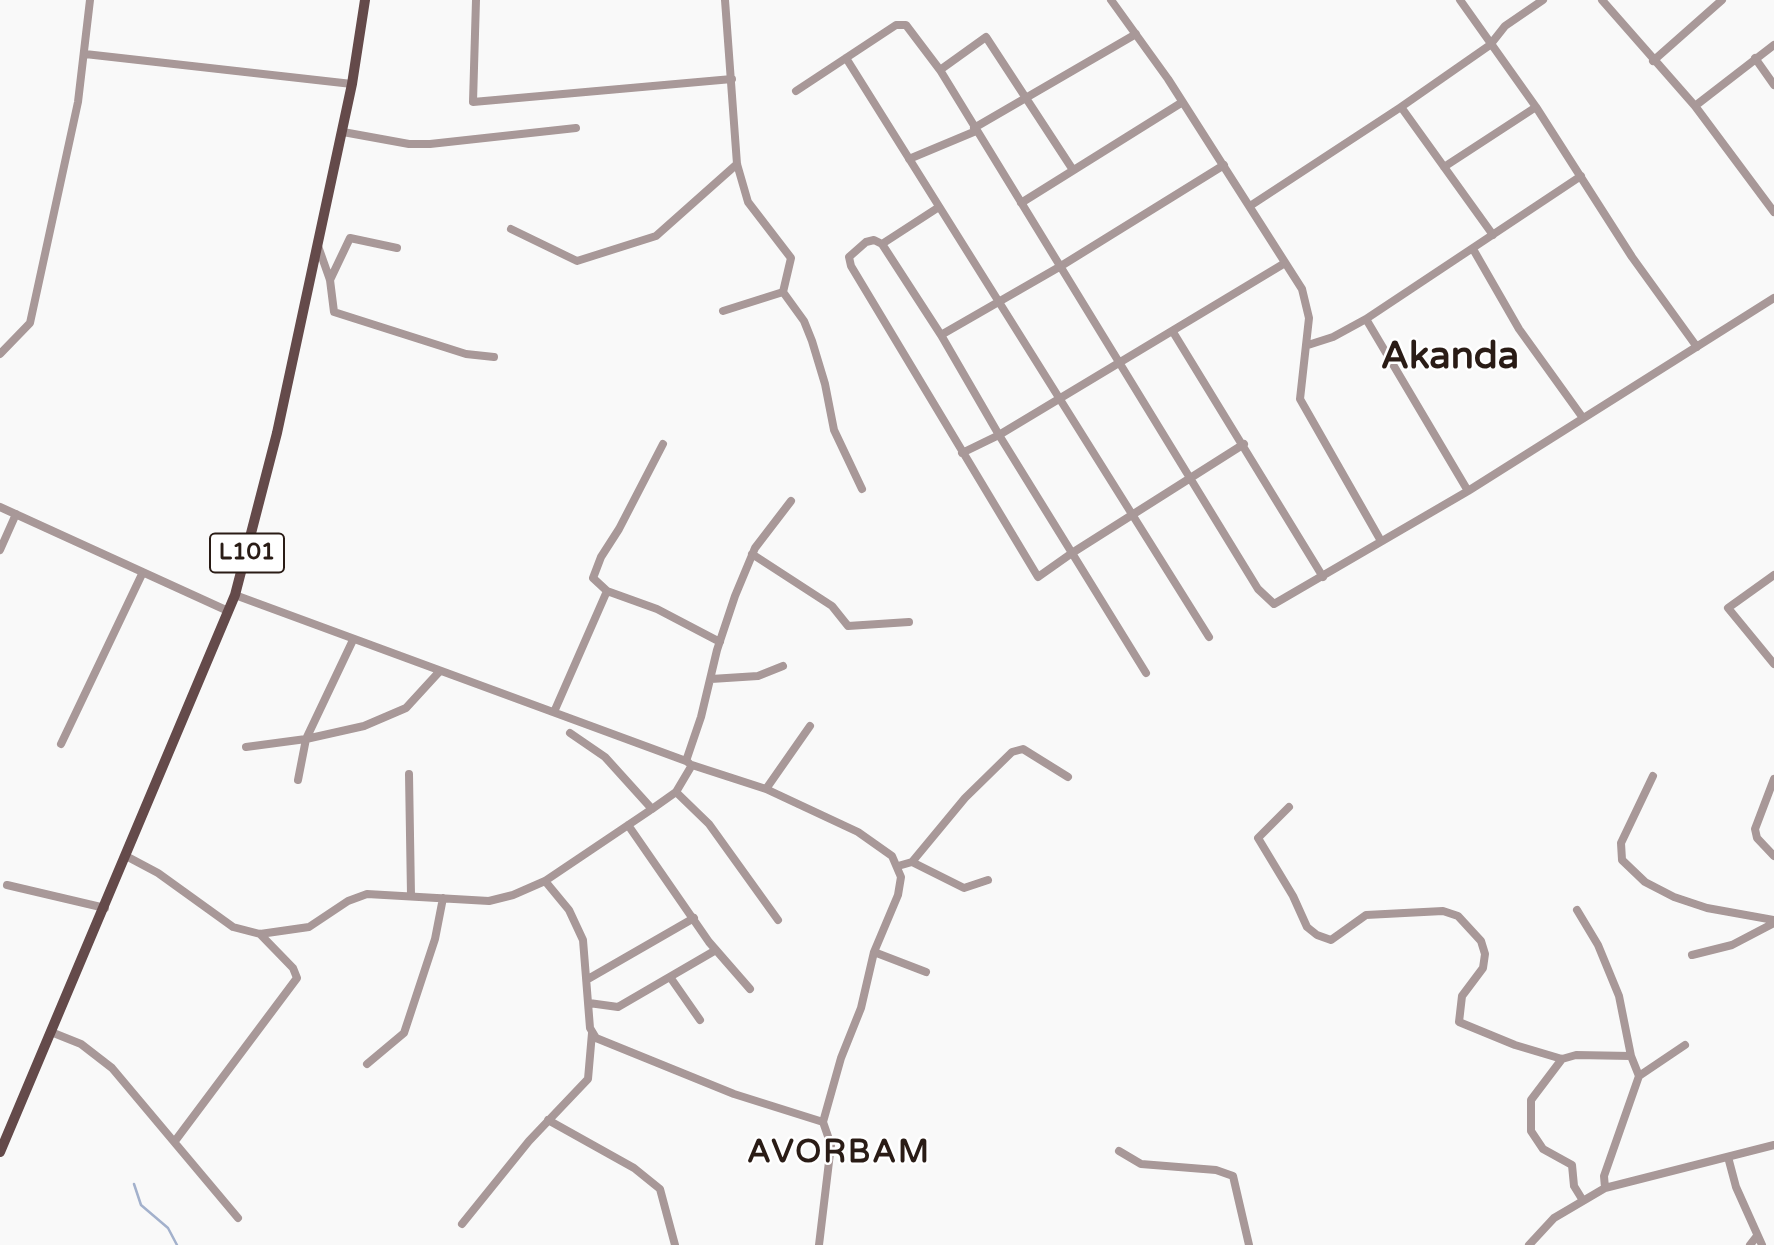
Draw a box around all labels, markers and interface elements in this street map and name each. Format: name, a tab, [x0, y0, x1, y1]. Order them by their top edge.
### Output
district label: Akanda	[1381, 335, 1519, 381]
road number: L101	[210, 534, 284, 572]
district label: AVORBAM	[748, 1135, 930, 1173]

